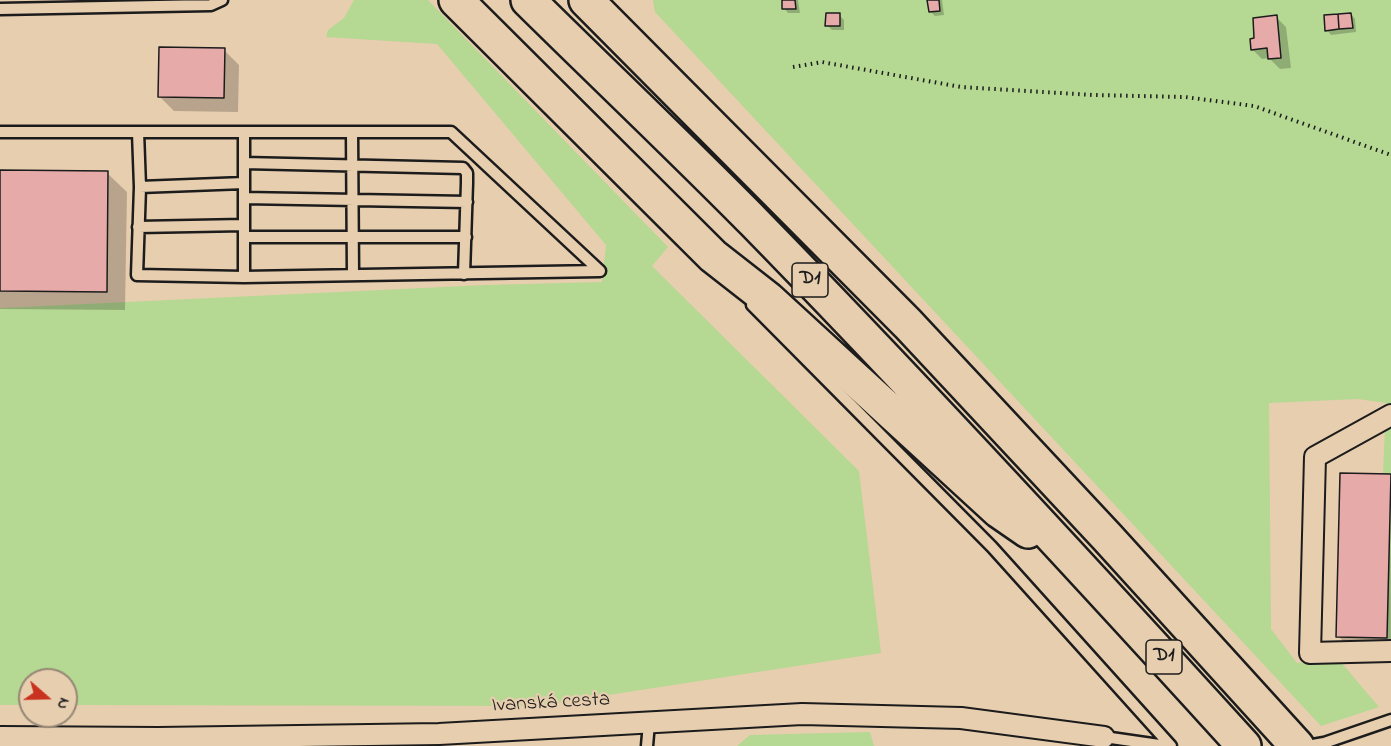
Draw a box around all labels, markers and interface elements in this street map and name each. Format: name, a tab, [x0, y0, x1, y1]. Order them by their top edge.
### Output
road number: D1	[792, 263, 828, 297]
road number: D1	[1146, 640, 1182, 674]
north arrow	[18, 668, 78, 728]
street label: Ivanská cesta	[491, 688, 611, 720]
text: N	[50, 694, 76, 713]

